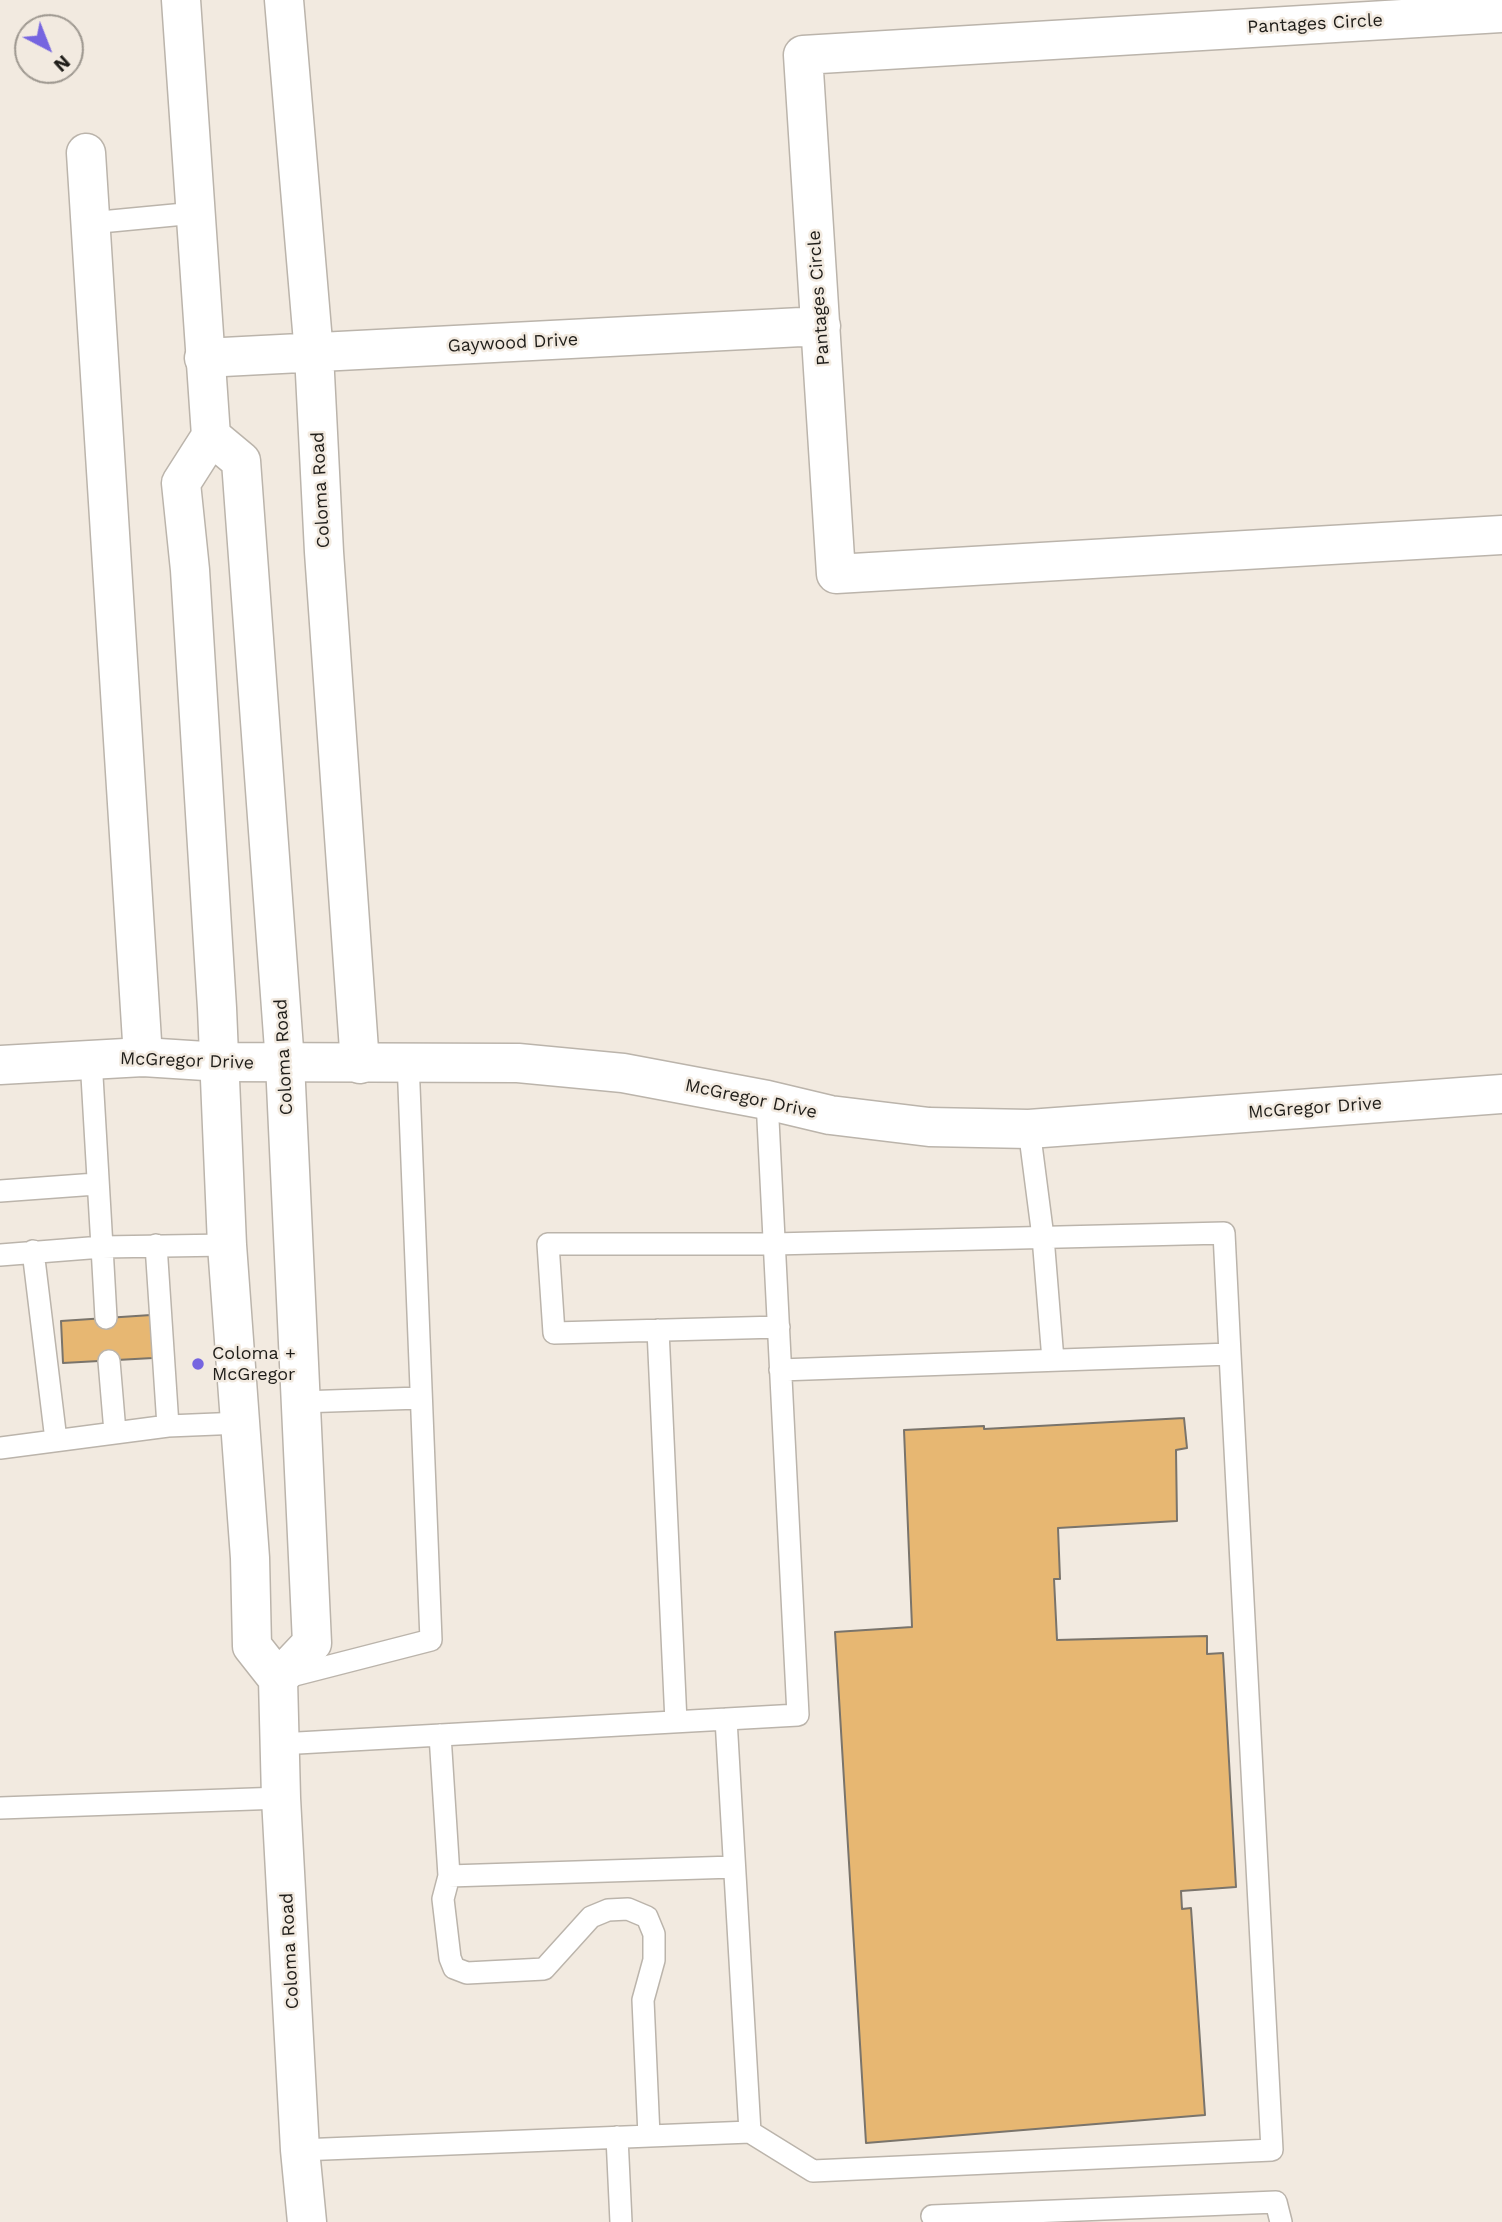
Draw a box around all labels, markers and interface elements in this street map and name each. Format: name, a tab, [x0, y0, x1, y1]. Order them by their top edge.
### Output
street label: Pantages Circle	[1247, 10, 1383, 38]
north arrow	[14, 14, 84, 84]
text: N	[49, 50, 75, 77]
street label: Pantages Circle	[803, 230, 835, 366]
street label: Gaywood Drive	[447, 329, 579, 357]
street label: Coloma Road	[307, 431, 335, 549]
street label: Coloma Road	[270, 998, 298, 1116]
street label: McGregor Drive	[120, 1048, 254, 1074]
street label: McGregor Drive	[683, 1074, 819, 1124]
street label: McGregor Drive	[1247, 1093, 1383, 1123]
place label: Coloma + McGregor	[212, 1343, 296, 1386]
marker: Coloma + McGregor	[190, 1356, 206, 1372]
street label: Coloma Road	[276, 1892, 304, 2010]

